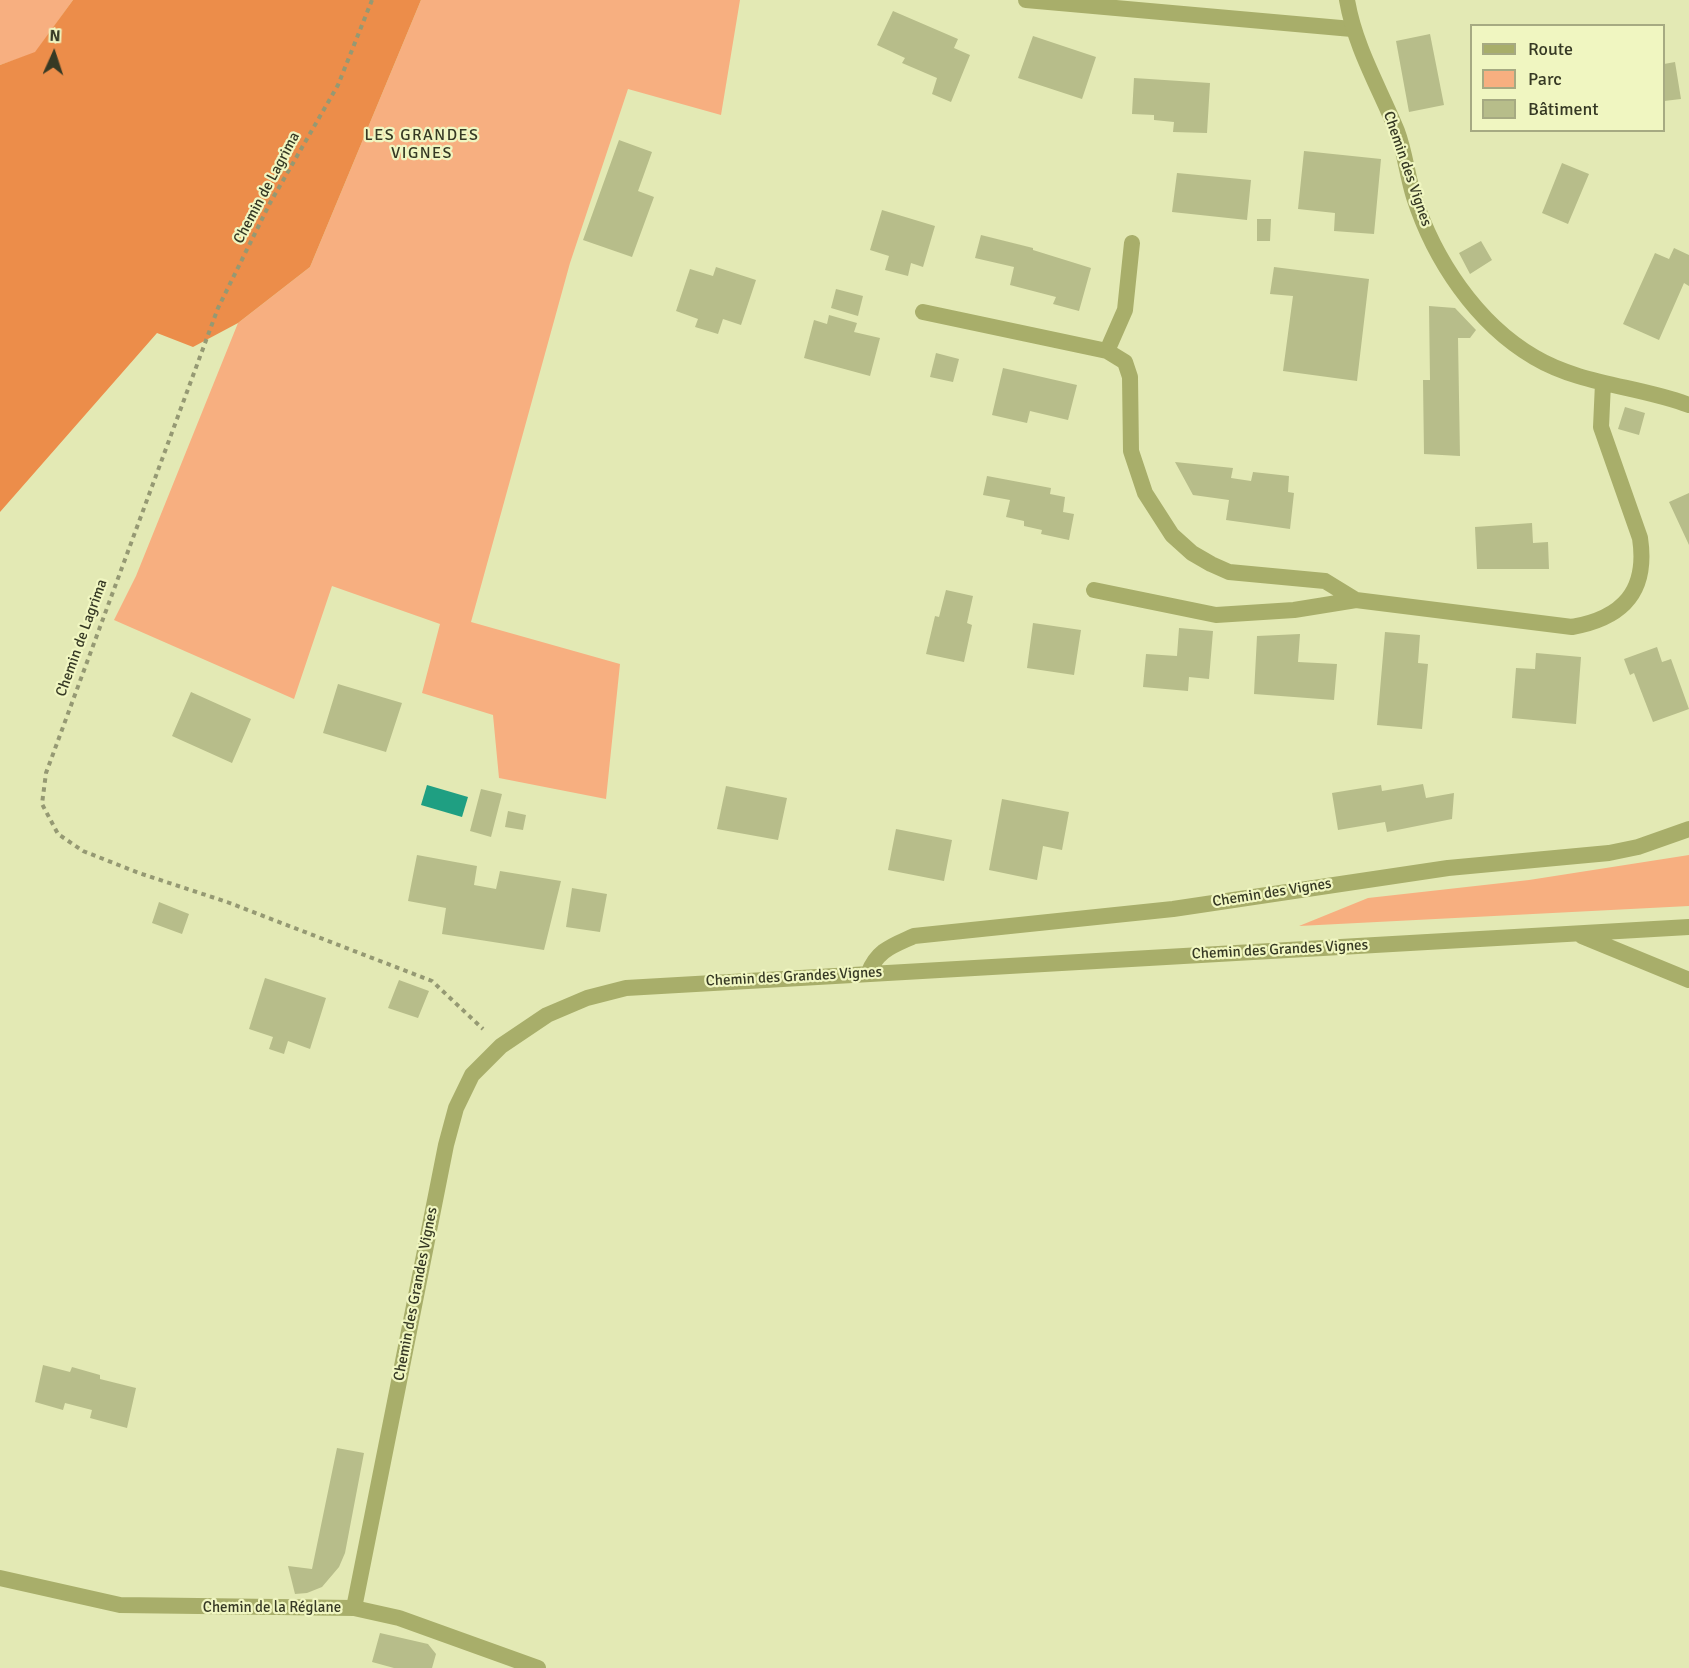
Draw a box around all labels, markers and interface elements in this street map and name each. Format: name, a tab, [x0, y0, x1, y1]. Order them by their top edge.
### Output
north arrow	[24, 24, 84, 84]
legend	[1470, 24, 1665, 132]
text: N	[49, 26, 61, 46]
text: Route	[1528, 38, 1573, 60]
text: Parc	[1528, 68, 1562, 90]
text: Bâtiment	[1528, 98, 1599, 120]
street label: Chemin des Vignes	[1379, 109, 1435, 229]
district label: LES GRANDES VIGNES	[364, 126, 480, 164]
street label: Chemin de Lagrima	[230, 129, 304, 247]
street label: Chemin de Lagrima	[52, 577, 112, 699]
street label: Chemin des Vignes	[1211, 875, 1333, 911]
street label: Chemin des Grandes Vignes	[1191, 936, 1369, 964]
street label: Chemin des Grandes Vignes	[705, 963, 883, 991]
street label: Chemin des Grandes Vignes	[390, 1206, 442, 1382]
street label: Chemin de la Réglane	[203, 1599, 341, 1617]

